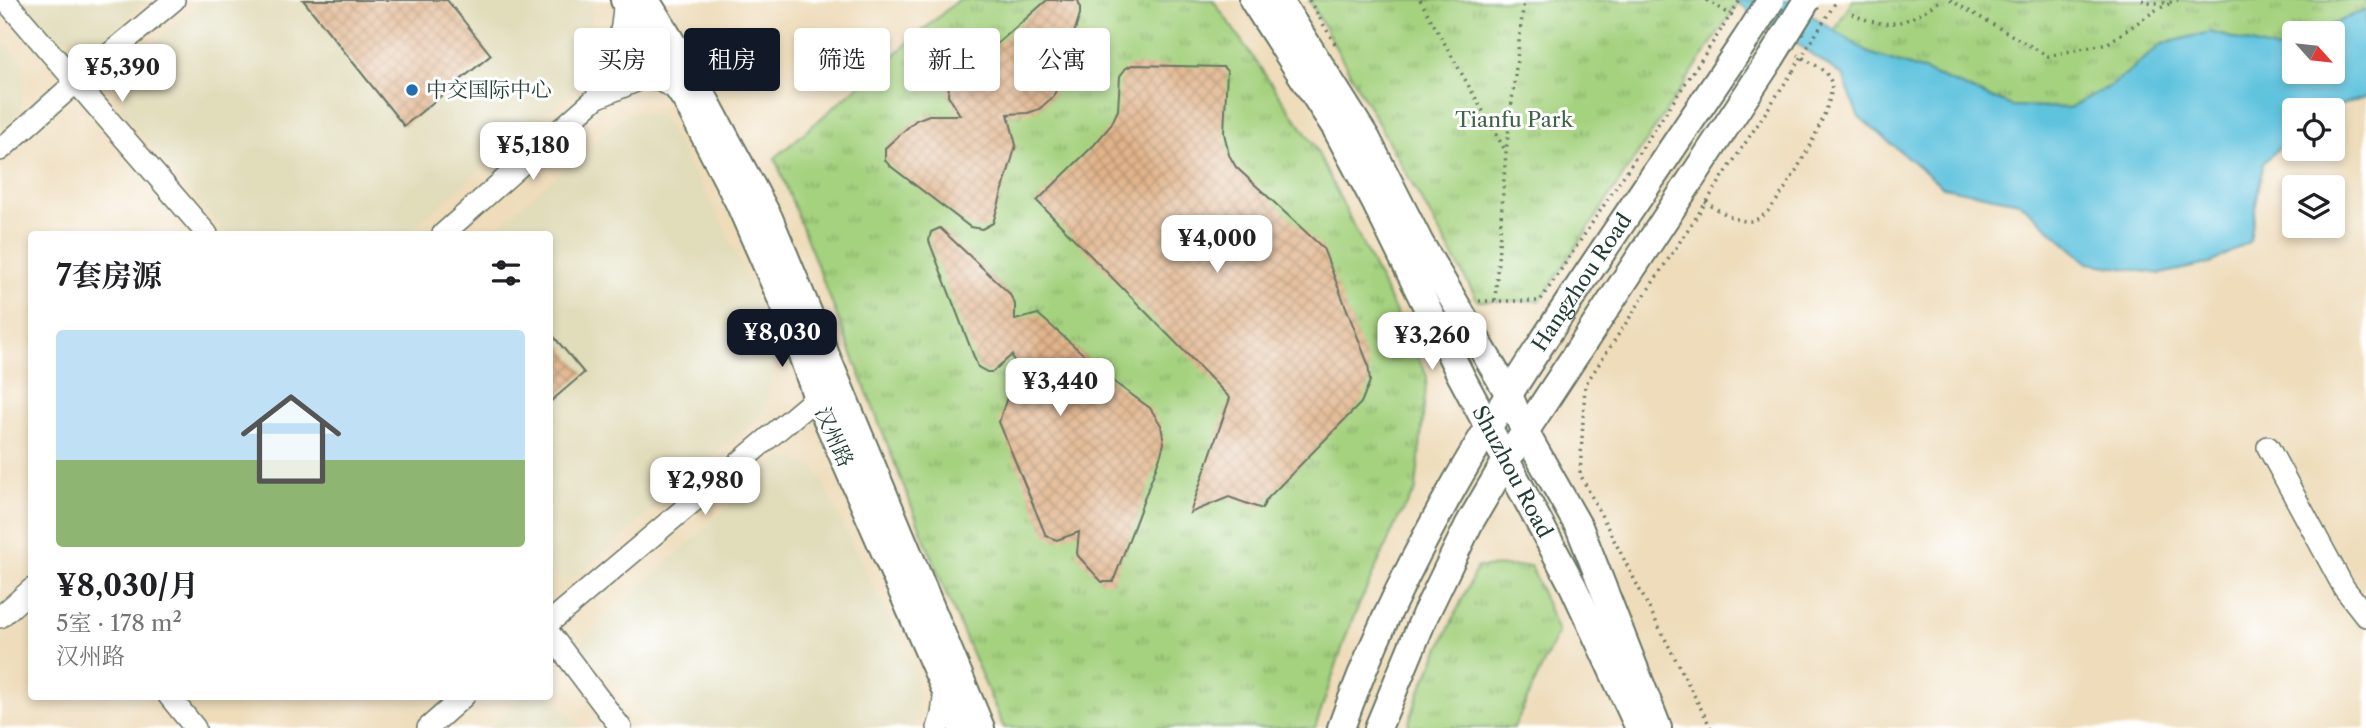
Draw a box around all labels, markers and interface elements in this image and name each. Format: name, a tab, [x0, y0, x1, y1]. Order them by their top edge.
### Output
north arrow	[2282, 21, 2345, 84]
map controls	[2282, 21, 2345, 238]
chip: 买房	[574, 28, 670, 91]
chip: 租房	[684, 28, 780, 91]
chip: 筛选	[794, 28, 890, 91]
chip: 新上	[904, 28, 1000, 91]
chip: 公寓	[1014, 28, 1110, 91]
pin: ¥5,390	[65, 44, 179, 104]
text: ¥5,390	[84, 53, 160, 81]
place label: 中交国际中心	[426, 77, 552, 102]
marker: 中交国际中心	[404, 82, 420, 98]
button: locate	[2282, 98, 2345, 161]
park label: Tianfu Park	[1455, 107, 1574, 132]
pin: ¥5,180	[476, 122, 590, 182]
text: ¥5,180	[496, 131, 570, 159]
button: layers	[2282, 175, 2345, 238]
street label: Hangzhou Road	[1527, 208, 1637, 356]
pin: ¥4,000	[1160, 216, 1274, 275]
text: ¥4,000	[1177, 224, 1257, 252]
icon: filters	[487, 254, 525, 292]
text: 7套房源	[56, 257, 162, 294]
pin: ¥8,030	[725, 310, 839, 369]
pin: ¥3,260	[1375, 312, 1489, 372]
text: ¥8,030	[743, 318, 821, 346]
text: ¥3,260	[1393, 321, 1471, 349]
pin: ¥3,440	[1003, 358, 1117, 418]
text: ¥3,440	[1022, 367, 1098, 395]
icon: home	[228, 376, 354, 502]
street label: Shuzhou Road	[1467, 401, 1558, 542]
street label: 汉州路	[810, 403, 859, 471]
pin: ¥2,980	[648, 458, 762, 517]
text: ¥2,980	[666, 466, 744, 494]
text: ¥8,030/月	[56, 567, 199, 604]
text: 5室 · 178 m²	[56, 609, 182, 637]
text: 汉州路	[56, 642, 125, 670]

